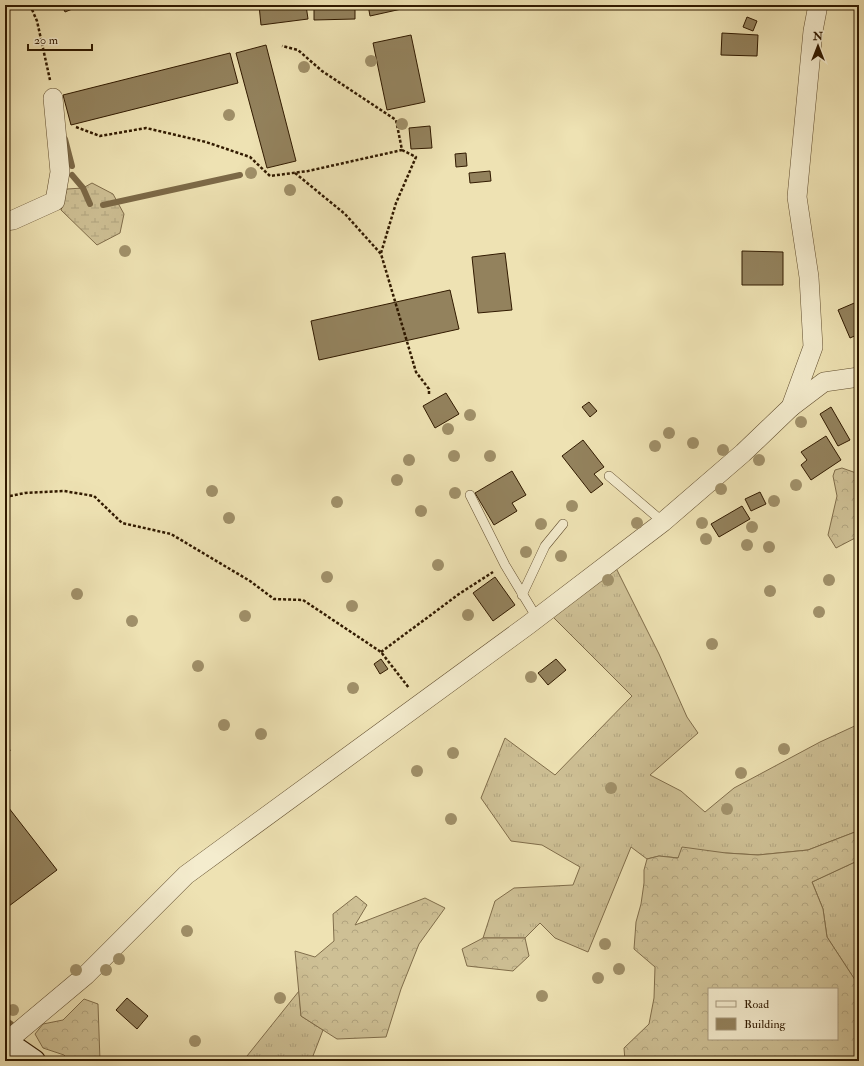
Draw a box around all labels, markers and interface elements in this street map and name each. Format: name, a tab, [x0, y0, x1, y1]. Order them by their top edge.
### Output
scale bar	[28, 26, 92, 52]
north arrow	[798, 26, 838, 66]
text: N	[812, 30, 824, 43]
text: 20 m	[34, 33, 59, 48]
legend	[708, 988, 838, 1040]
text: Road	[744, 997, 769, 1012]
text: Building	[744, 1017, 787, 1032]

